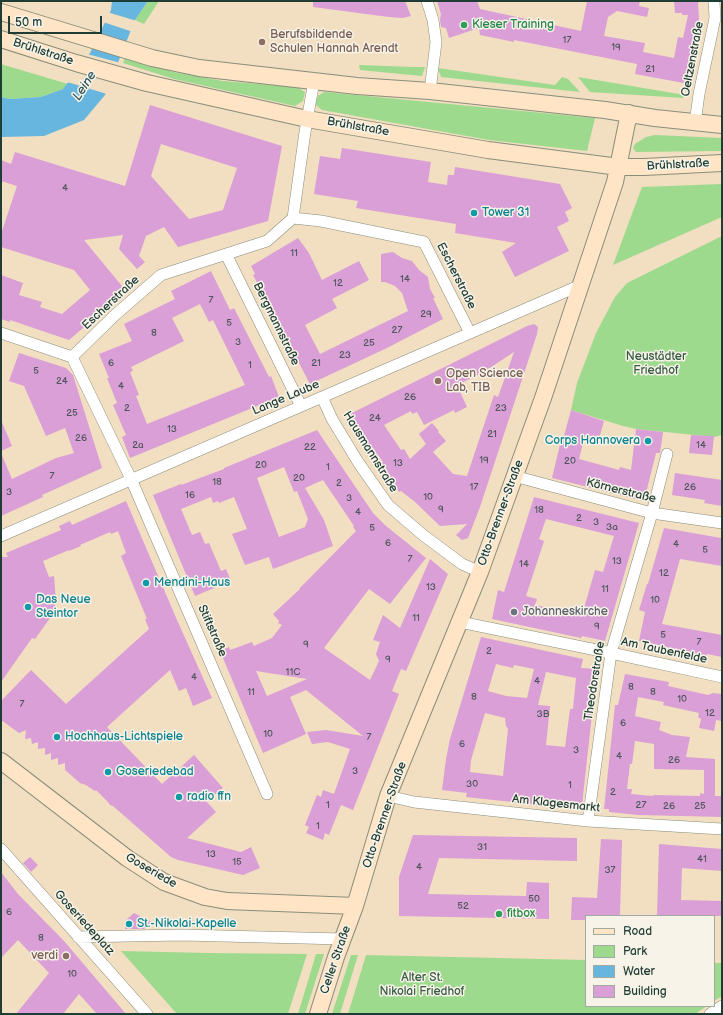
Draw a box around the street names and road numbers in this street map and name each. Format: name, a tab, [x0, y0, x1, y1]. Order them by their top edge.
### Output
street label: Oeltzenstraße	[679, 20, 707, 98]
street label: Brühlstraße	[11, 35, 75, 69]
street label: Brühlstraße	[326, 114, 390, 140]
street label: Brühlstraße	[646, 156, 710, 174]
street label: Escherstraße	[433, 240, 479, 312]
street label: Escherstraße	[80, 273, 142, 333]
street label: Bergmannstraße	[250, 280, 302, 368]
street label: Lange Laube	[250, 377, 322, 419]
street label: Hausmannstraße	[339, 409, 401, 495]
street label: Otto-Brenner-Straße	[475, 458, 527, 568]
street label: Körnerstraße	[585, 475, 657, 507]
street label: Stiftstraße	[194, 603, 230, 659]
street label: Am Taubenfelde	[620, 635, 708, 667]
street label: Theodorstraße	[582, 640, 608, 722]
street label: Otto-Brenner-Straße	[360, 760, 410, 870]
street label: Am Klagesmarkt	[511, 792, 601, 816]
street label: Goseriede	[123, 850, 179, 892]
street label: Goseriedeplatz	[51, 887, 117, 959]
street label: Celler Straße	[318, 924, 354, 996]

